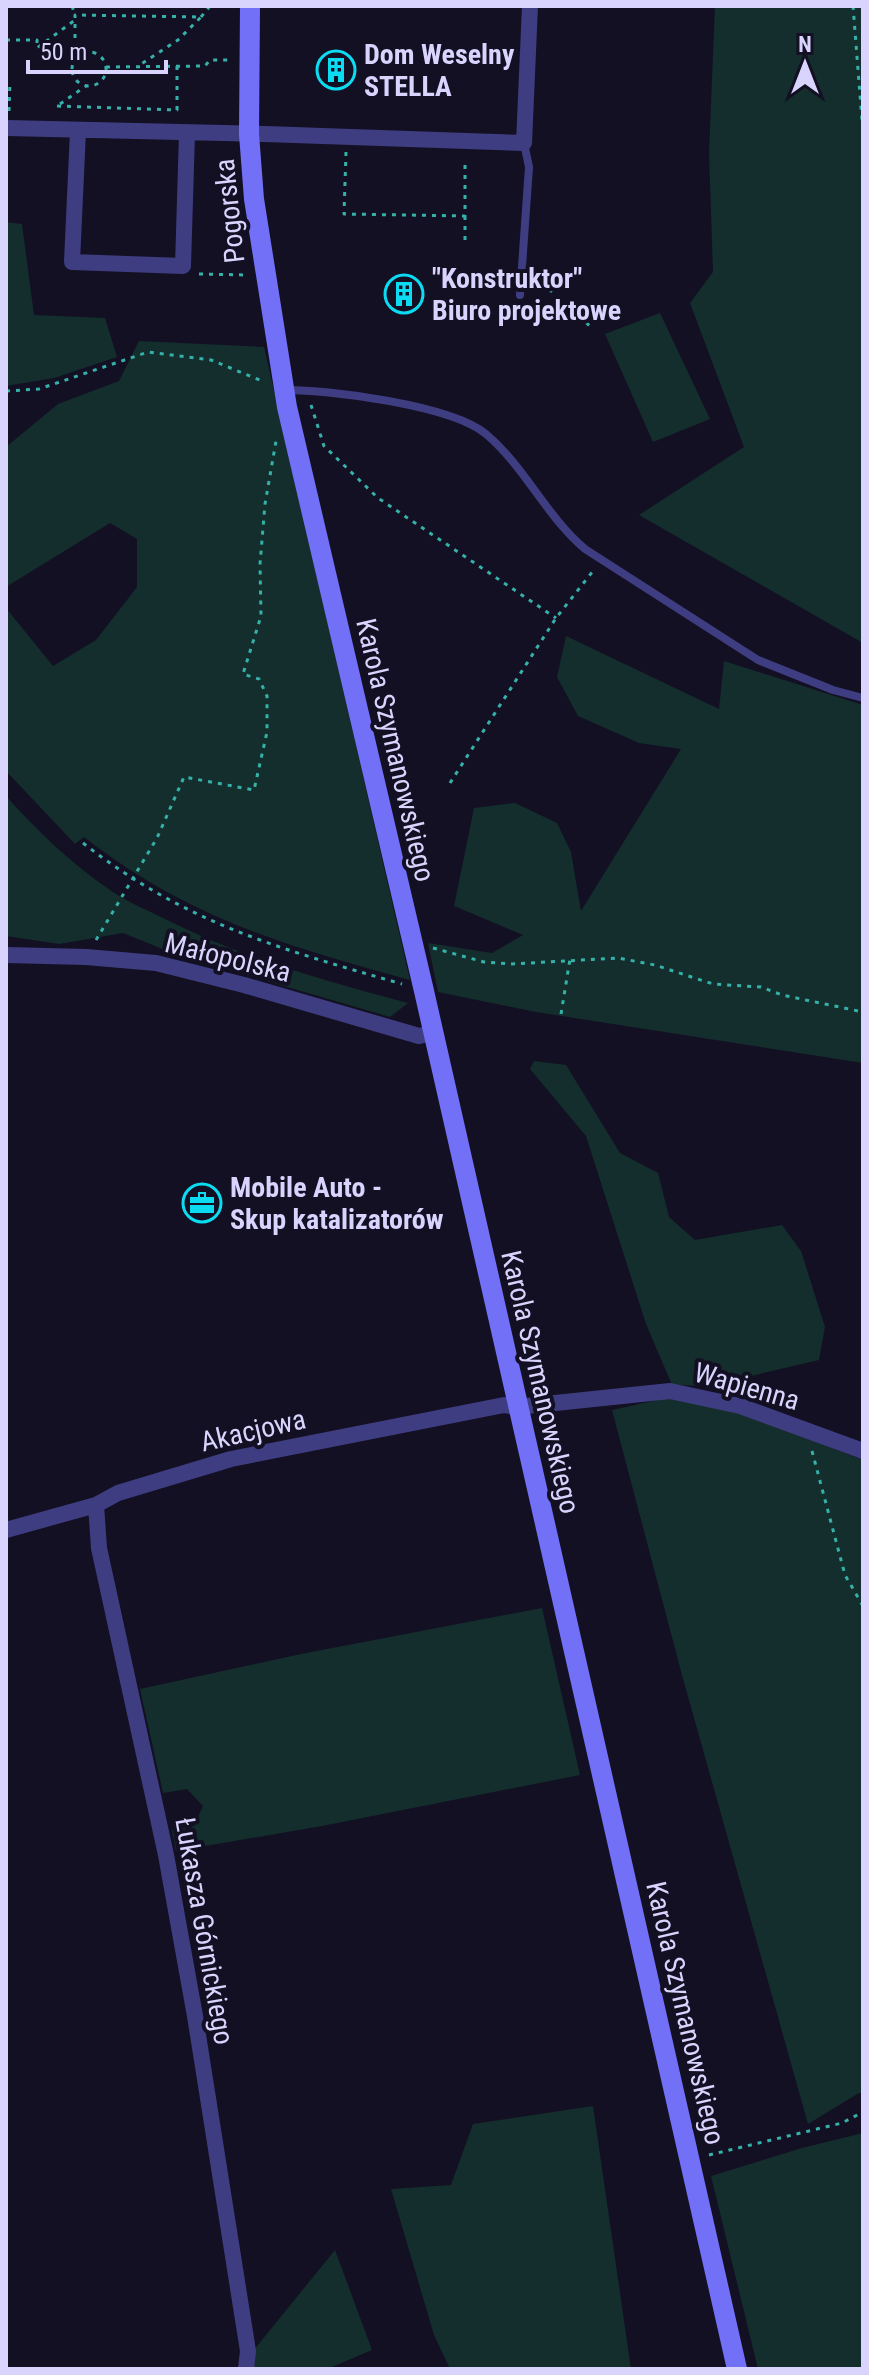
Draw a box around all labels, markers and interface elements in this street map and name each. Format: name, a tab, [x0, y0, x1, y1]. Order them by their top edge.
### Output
scale bar	[28, 24, 166, 74]
north arrow	[765, 24, 845, 104]
text: N	[798, 32, 812, 57]
text: 50 m	[40, 38, 87, 66]
place label: Dom Weselny STELLA	[364, 38, 515, 103]
building icon: Dom Weselny STELLA	[315, 49, 357, 91]
street label: Pogorska	[208, 157, 251, 265]
place label: "Konstruktor" Biuro projektowe	[432, 262, 621, 327]
building icon: "Konstruktor" Biuro projektowe	[383, 273, 425, 315]
street label: Karola Szymanowskiego	[349, 615, 442, 885]
street label: Małopolska	[161, 926, 294, 989]
place label: Mobile Auto - Skup katalizatorów	[230, 1171, 444, 1236]
office icon: Mobile Auto - Skup katalizatorów	[181, 1182, 223, 1224]
street label: Karola Szymanowskiego	[494, 1247, 587, 1517]
street label: Wapienna	[690, 1356, 803, 1417]
street label: Akacjowa	[197, 1402, 309, 1459]
street label: Łukasza Górnickiego	[168, 1815, 241, 2047]
street label: Karola Szymanowskiego	[639, 1878, 732, 2148]

